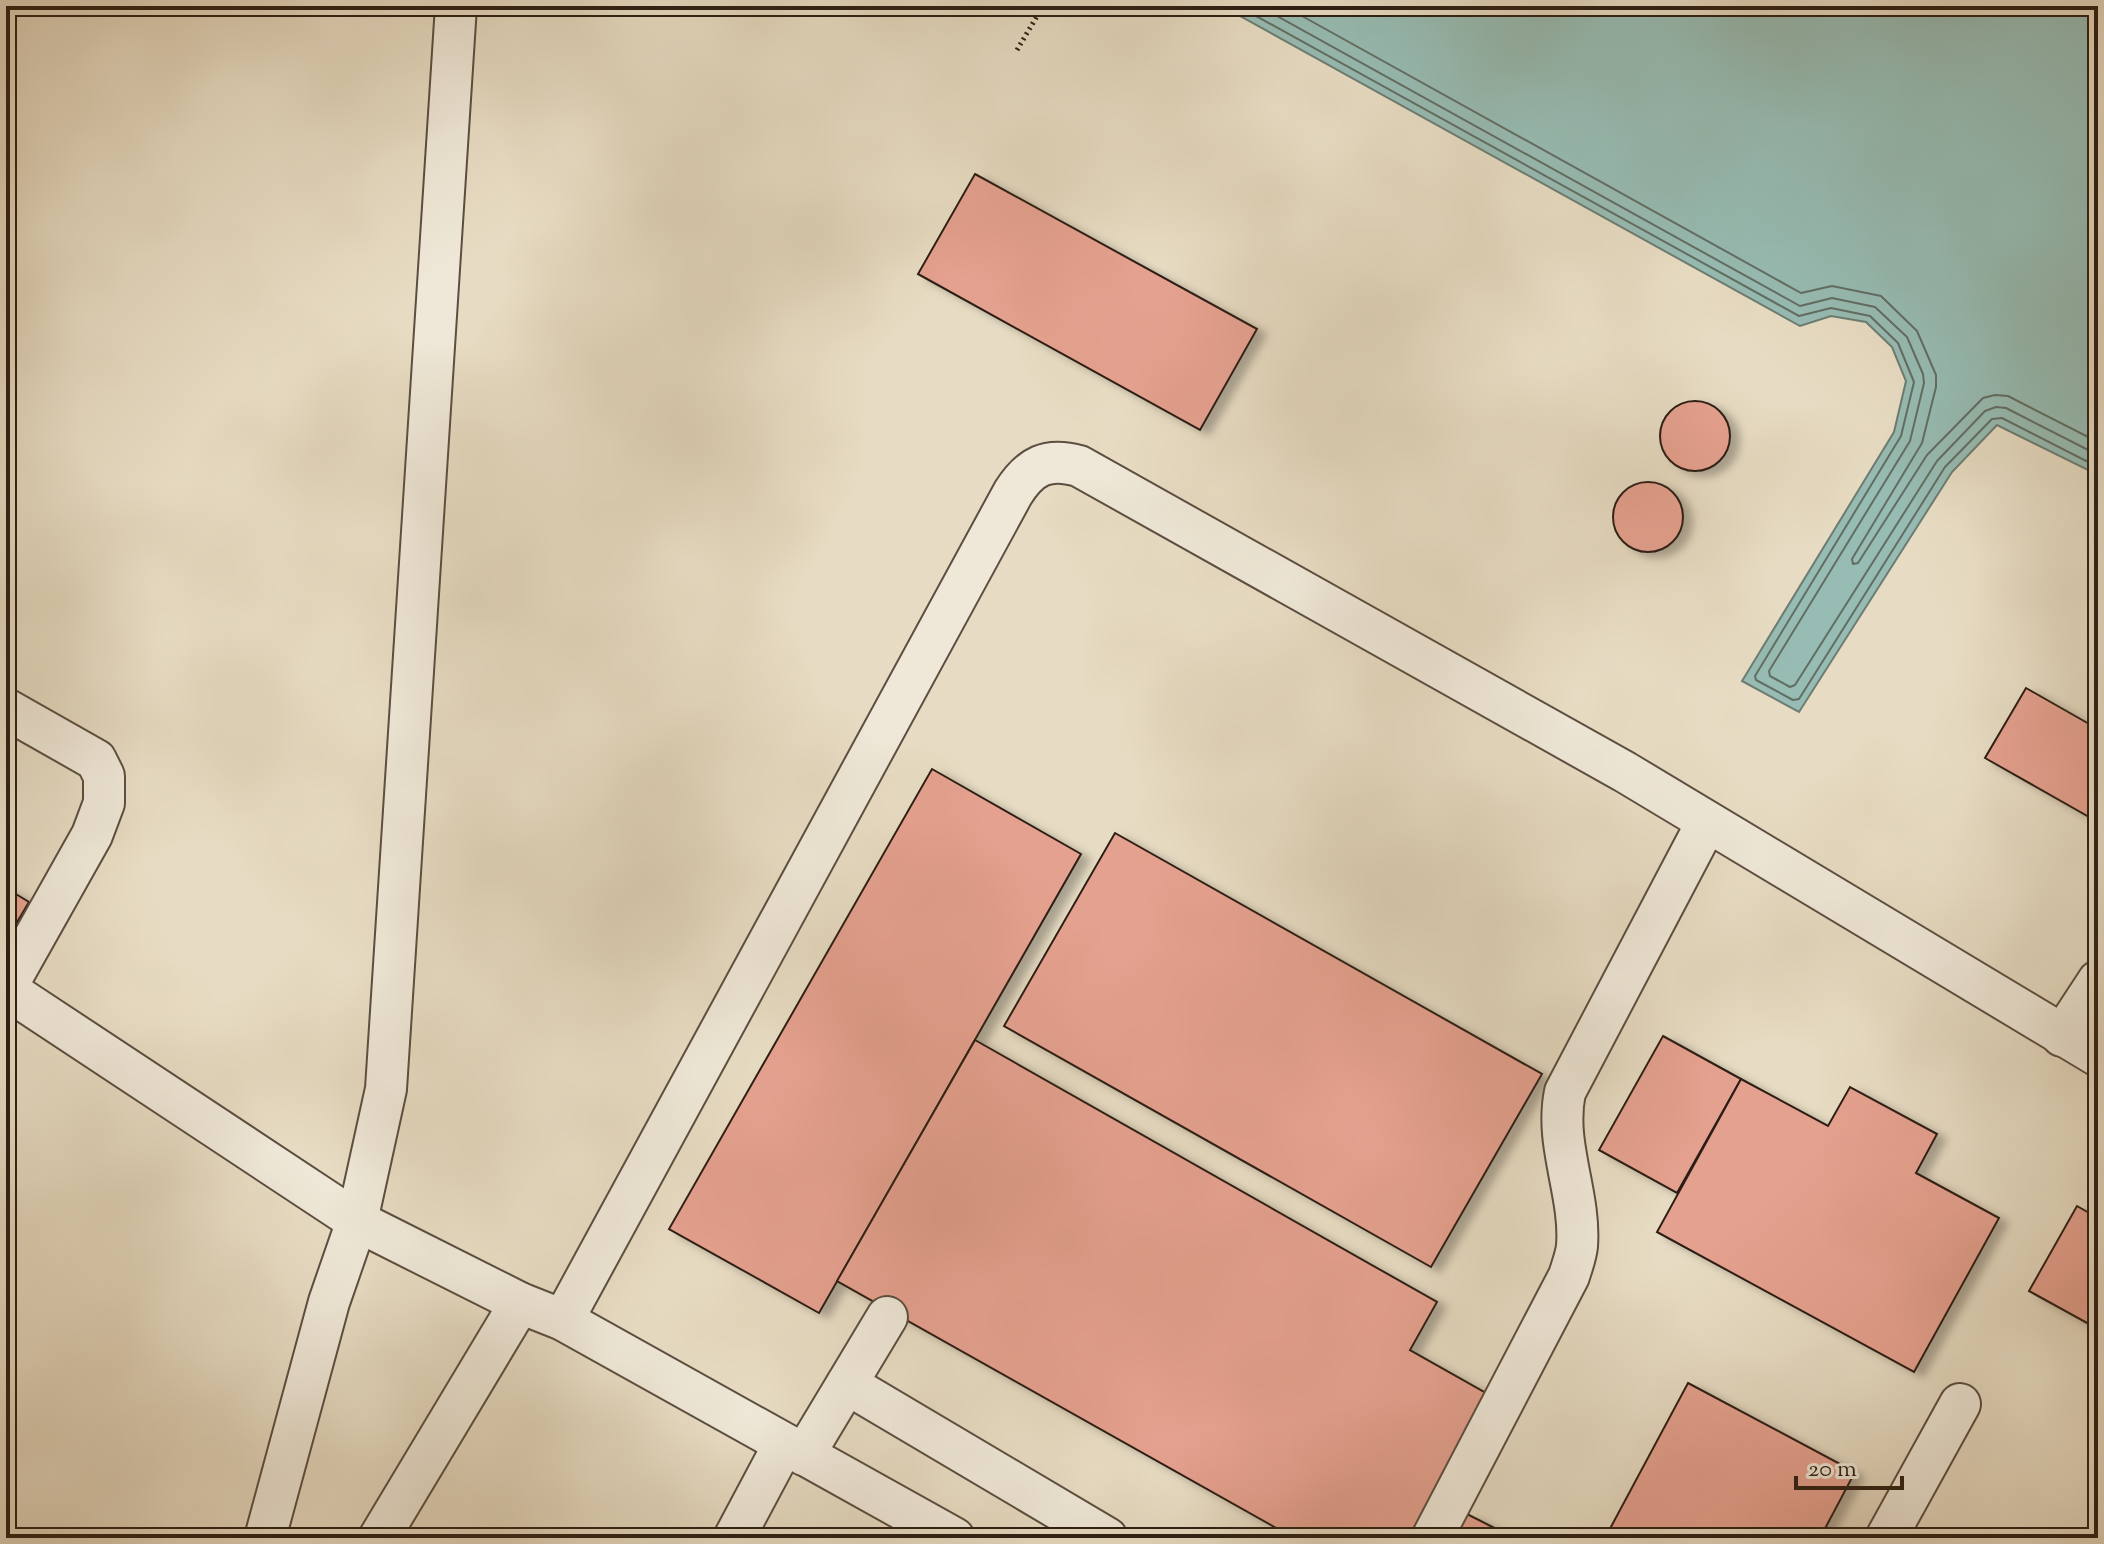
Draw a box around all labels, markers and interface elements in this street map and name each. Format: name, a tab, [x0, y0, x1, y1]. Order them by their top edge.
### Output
scale bar	[1796, 1440, 1902, 1490]
text: 20 m	[1808, 1453, 1857, 1487]

